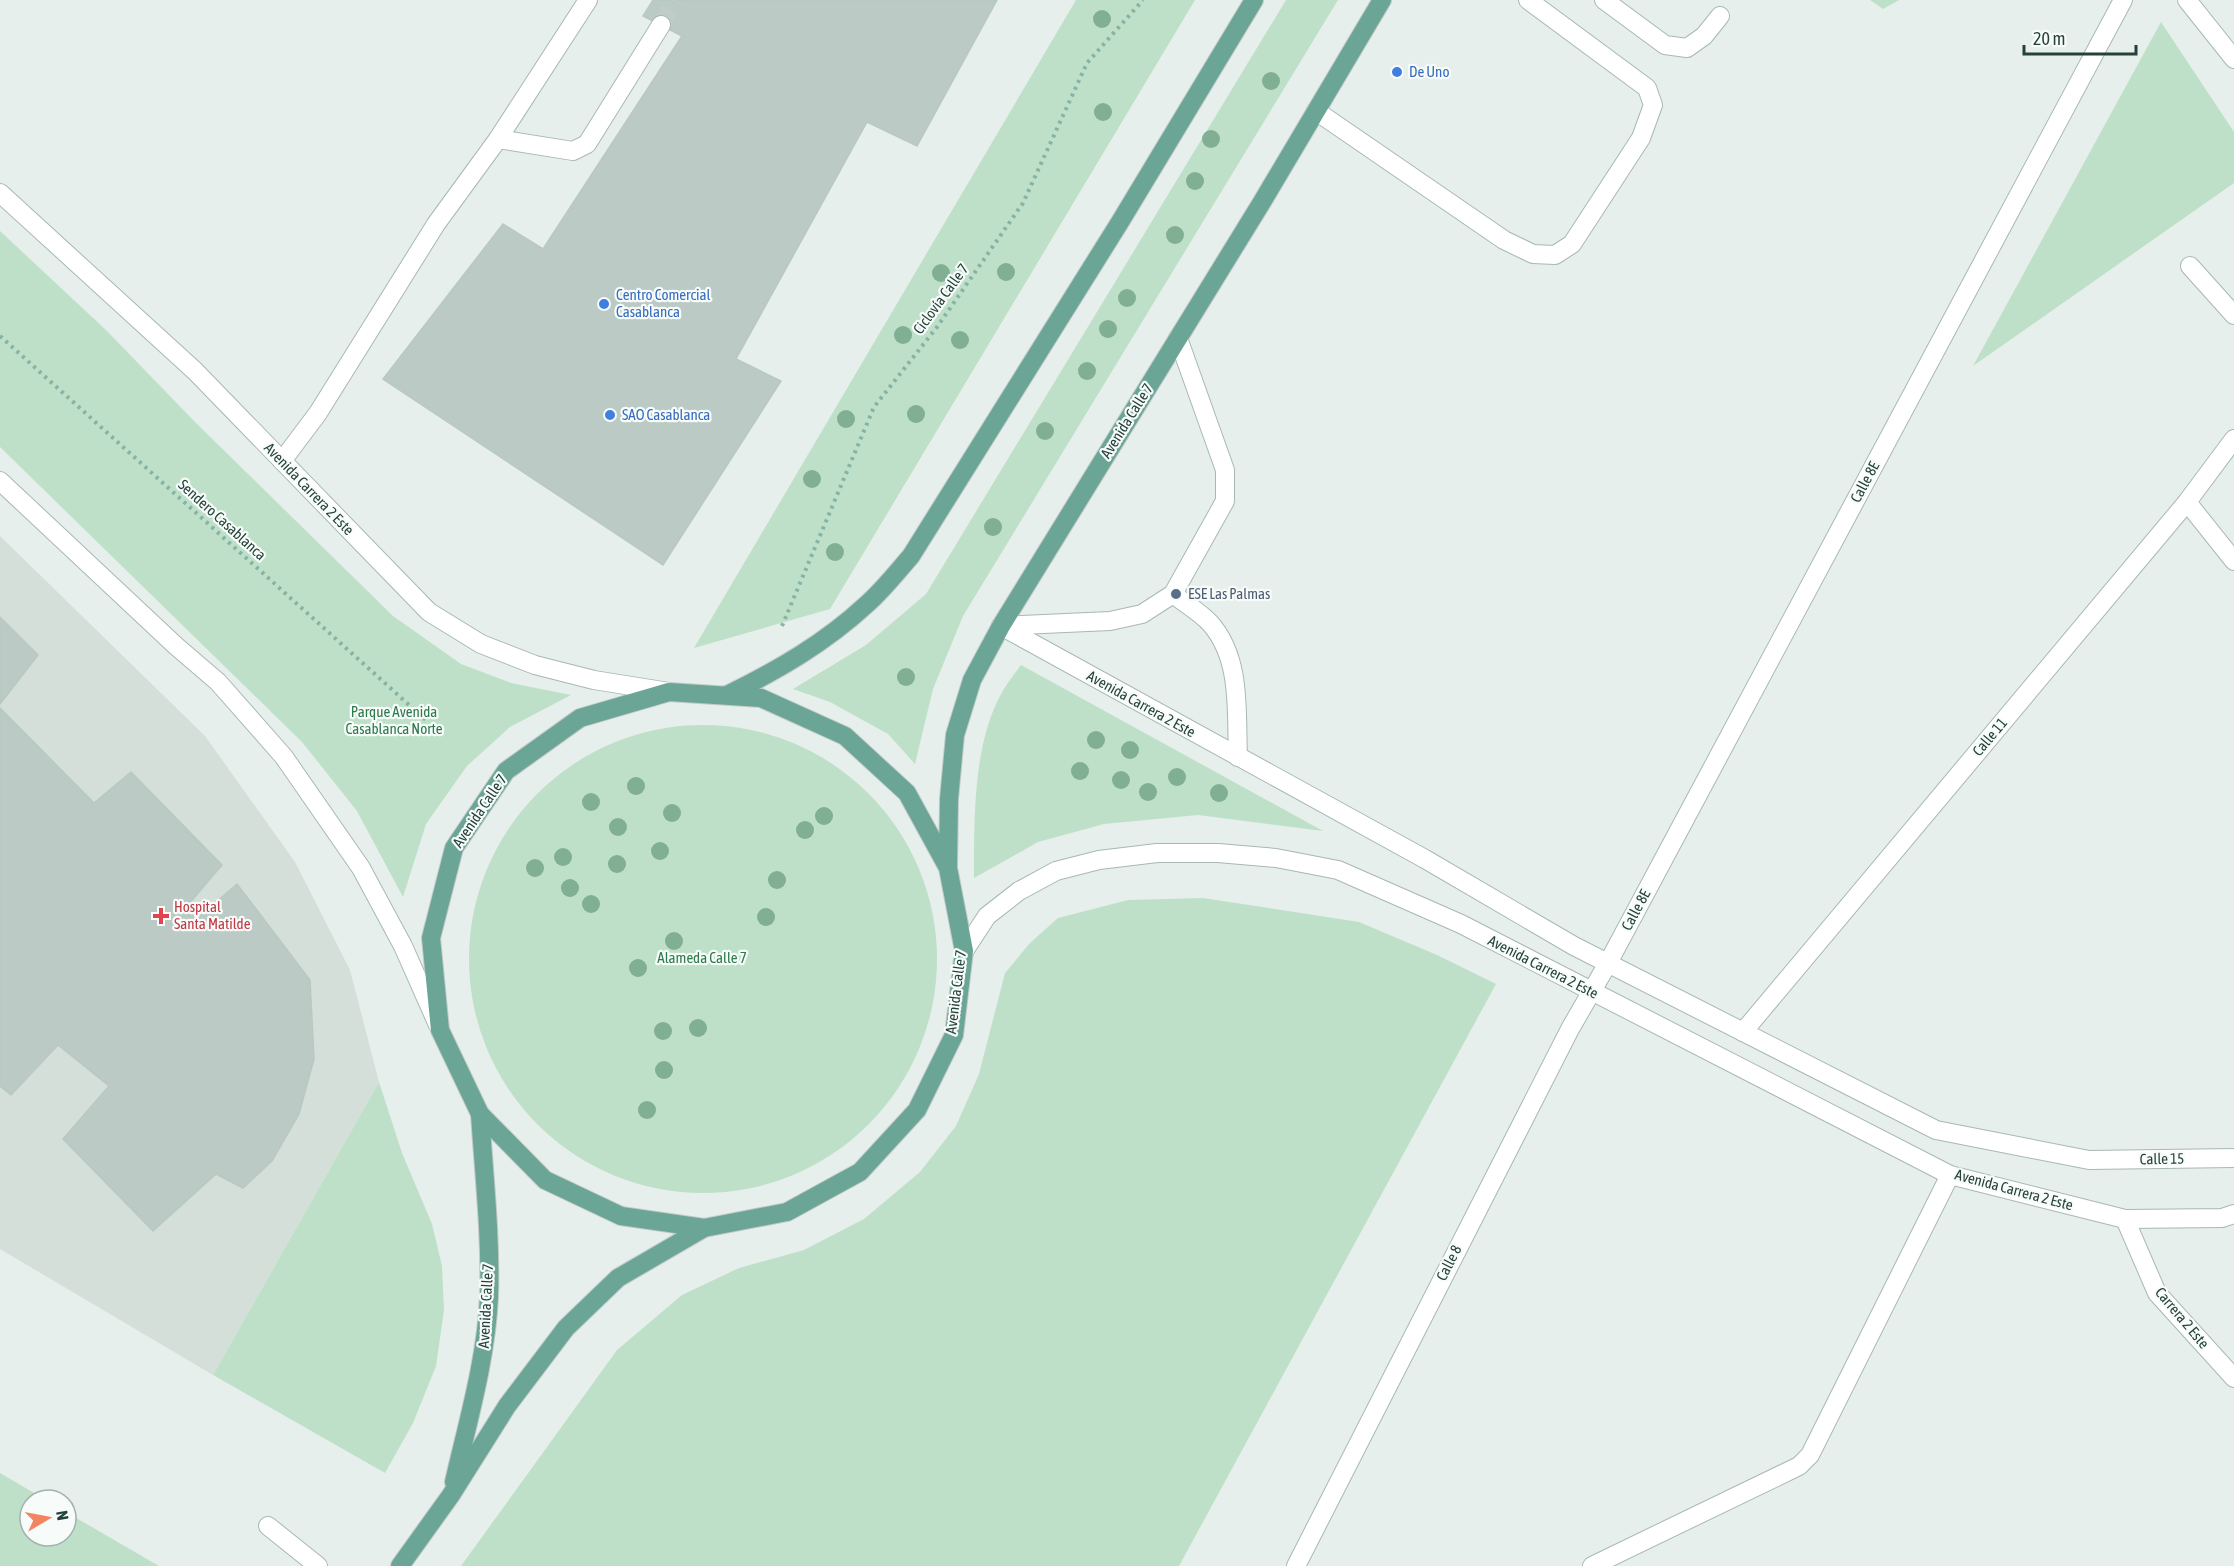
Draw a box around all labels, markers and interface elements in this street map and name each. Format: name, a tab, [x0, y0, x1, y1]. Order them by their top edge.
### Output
scale bar	[2024, 18, 2136, 56]
text: 20 m	[2033, 28, 2065, 49]
place label: De Uno	[1409, 63, 1449, 80]
marker: De Uno	[1390, 65, 1404, 79]
street label: Ciclovía Calle 7	[909, 260, 972, 337]
place label: Centro Comercial Casablanca	[616, 286, 710, 320]
marker: Centro Comercial Casablanca	[597, 297, 611, 311]
street label: Avenida Calle 7	[1097, 380, 1156, 461]
place label: SAO Casablanca	[622, 406, 710, 423]
marker: SAO Casablanca	[603, 408, 617, 422]
street label: Avenida Carrera 2 Este	[261, 439, 358, 538]
street label: Calle 8E	[1847, 458, 1883, 505]
street label: Sendero Casablanca	[175, 476, 270, 563]
place label: ESE Las Palmas	[1188, 585, 1270, 602]
marker: ESE Las Palmas	[1169, 587, 1183, 601]
street label: Avenida Carrera 2 Este	[1084, 667, 1199, 741]
park label: Parque Avenida Casablanca Norte	[345, 703, 443, 737]
street label: Calle 11	[1969, 714, 2010, 759]
street label: Avenida Calle 7	[449, 771, 510, 851]
street label: Calle 8E	[1618, 886, 1654, 933]
place label: Hospital Santa Matilde	[174, 898, 251, 932]
marker: Hospital Santa Matilde	[152, 907, 170, 925]
street label: Avenida Carrera 2 Este	[1485, 931, 1601, 1002]
park label: Alameda Calle 7	[657, 949, 747, 966]
street label: Avenida Calle 7	[942, 949, 969, 1035]
street label: Calle 15	[2140, 1150, 2184, 1167]
street label: Avenida Carrera 2 Este	[1953, 1166, 2075, 1213]
street label: Calle 8	[1432, 1242, 1465, 1283]
street label: Avenida Calle 7	[475, 1263, 496, 1349]
street label: Carrera 2 Este	[2152, 1284, 2213, 1352]
north arrow	[18, 1488, 78, 1548]
text: N	[53, 1509, 72, 1522]

